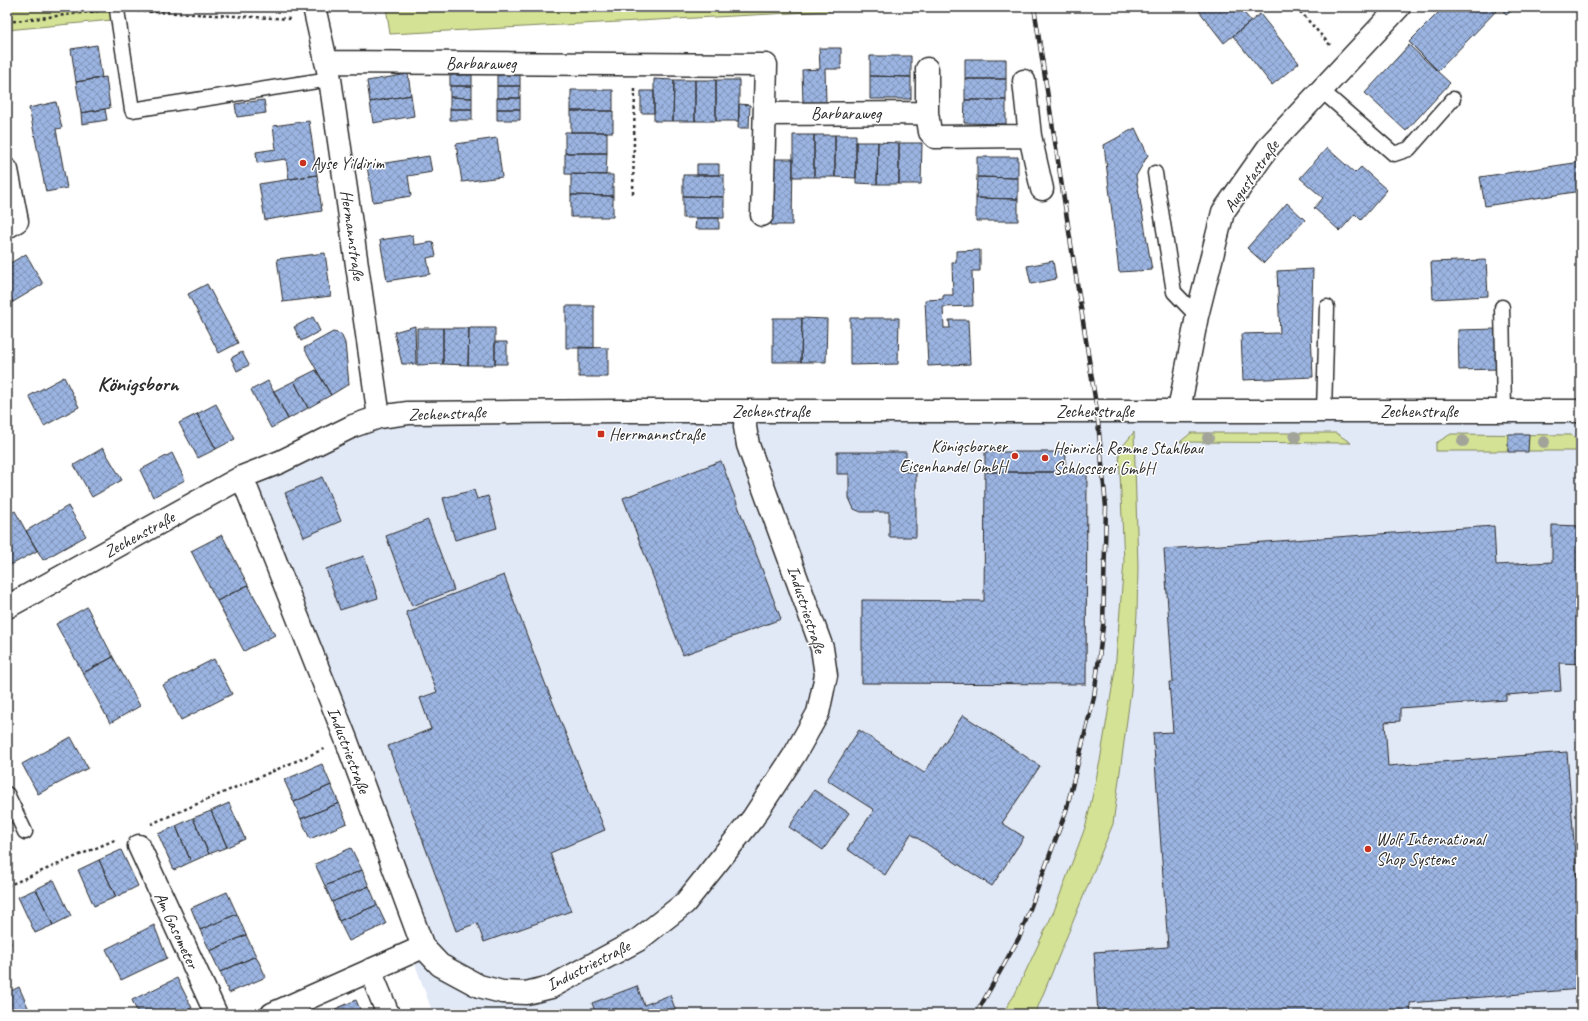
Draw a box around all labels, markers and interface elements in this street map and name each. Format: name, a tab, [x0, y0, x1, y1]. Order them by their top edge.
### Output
street label: Barbaraweg	[446, 53, 518, 74]
street label: Barbaraweg	[811, 103, 883, 124]
street label: Augustastraße	[1219, 135, 1285, 216]
place label: Ayse Yildirim	[311, 153, 384, 174]
marker: Ayse Yildirim	[298, 158, 308, 168]
street label: Hermannstraße	[336, 189, 369, 283]
district label: Königsborn	[98, 371, 180, 397]
street label: Zechenstraße	[732, 401, 811, 422]
street label: Zechenstraße	[1056, 401, 1135, 422]
street label: Zechenstraße	[1380, 401, 1459, 422]
street label: Zechenstraße	[408, 402, 488, 425]
place label: Herrmannstraße	[609, 424, 706, 445]
marker: Herrmannstraße	[596, 429, 606, 439]
place label: Königsborner Eisenhandel GmbH	[899, 436, 1009, 477]
place label: Heinrich Remme Stahlbau Schlosserei GmbH	[1053, 438, 1205, 479]
marker: Königsborner Eisenhandel GmbH	[1010, 451, 1020, 461]
marker: Heinrich Remme Stahlbau Schlosserei GmbH	[1040, 453, 1050, 463]
street label: Zechenstraße	[100, 506, 179, 562]
street label: Industriestraße	[783, 563, 831, 657]
street label: Industriestraße	[322, 704, 375, 798]
place label: Wolf International Shop Systems	[1376, 829, 1488, 870]
marker: Wolf International Shop Systems	[1363, 844, 1373, 854]
street label: Am Gasometer	[150, 889, 204, 974]
street label: Industriestraße	[543, 935, 635, 995]

